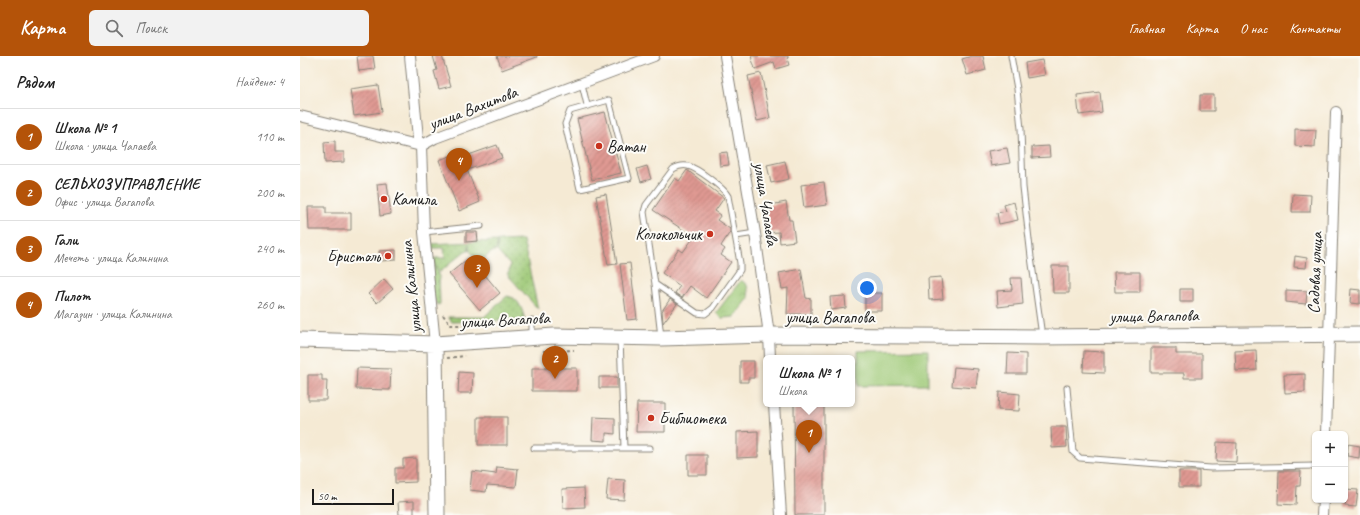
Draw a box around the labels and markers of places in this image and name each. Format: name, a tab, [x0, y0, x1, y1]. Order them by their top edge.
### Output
place label: Ватан	[607, 136, 647, 157]
marker: Ватан	[594, 141, 604, 151]
pin: 4	[446, 148, 472, 181]
place label: Камила	[392, 189, 438, 210]
marker: Камила	[379, 194, 389, 204]
place label: Колокольчик	[635, 224, 704, 245]
marker: Колокольчик	[705, 229, 715, 239]
place label: Бристоль	[327, 246, 381, 267]
marker: Бристоль	[383, 251, 393, 261]
pin: 3	[464, 255, 490, 288]
pin: 2	[542, 346, 568, 379]
place label: Библиотека	[659, 408, 727, 429]
marker: Библиотека	[646, 413, 656, 423]
pin: 1	[796, 420, 822, 453]

